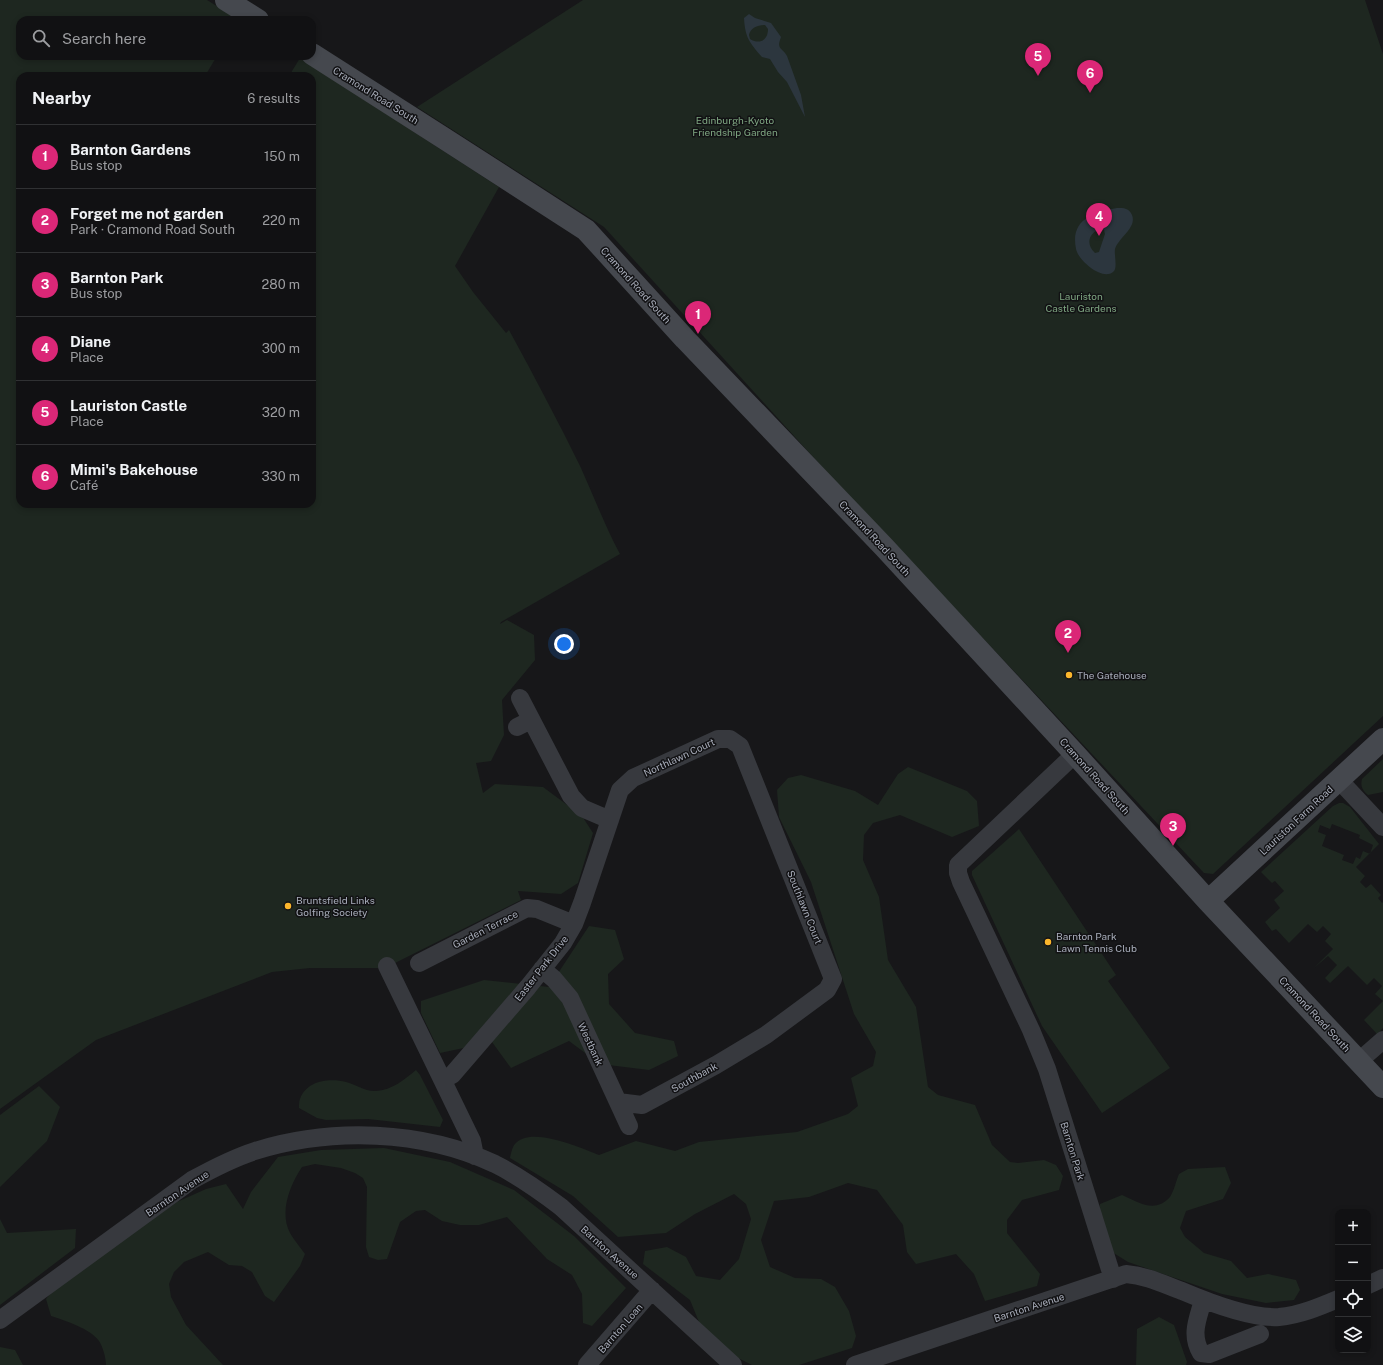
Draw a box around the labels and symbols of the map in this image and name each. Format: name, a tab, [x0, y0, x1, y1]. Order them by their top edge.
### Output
pin: 5	[1025, 43, 1051, 76]
pin: 6	[1077, 60, 1103, 93]
street label: Cramond Road South	[331, 64, 421, 126]
park label: Edinburgh-Kyoto Friendship Garden	[692, 114, 778, 138]
pin: 4	[1086, 203, 1112, 236]
street label: Cramond Road South	[599, 244, 674, 326]
park label: Lauriston Castle Gardens	[1045, 290, 1117, 314]
pin: 1	[685, 301, 711, 334]
street label: Cramond Road South	[837, 498, 913, 578]
pin: 2	[1055, 620, 1081, 653]
your location	[554, 634, 574, 654]
place label: The Gatehouse	[1077, 669, 1147, 681]
marker: The Gatehouse	[1064, 670, 1074, 680]
street label: Northlawn Court	[642, 735, 716, 779]
street label: Cramond Road South	[1058, 735, 1133, 817]
street label: Lauriston Farm Road	[1257, 783, 1335, 857]
pin: 3	[1160, 813, 1186, 846]
street label: Southlawn Court	[785, 869, 825, 946]
place label: Bruntsfield Links Golfing Society	[296, 894, 375, 918]
marker: Bruntsfield Links Golfing Society	[283, 901, 293, 911]
street label: Garden Terrace	[450, 907, 520, 951]
place label: Barnton Park Lawn Tennis Club	[1056, 930, 1137, 954]
street label: Easter Park Drive	[512, 933, 571, 1003]
marker: Barnton Park Lawn Tennis Club	[1043, 937, 1053, 947]
street label: Cramond Road South	[1277, 974, 1353, 1054]
street label: Westbank	[576, 1020, 606, 1068]
street label: Southbank	[669, 1059, 719, 1095]
street label: Barnton Park	[1058, 1120, 1088, 1182]
street label: Barnton Avenue	[143, 1167, 211, 1219]
street label: Barnton Avenue	[579, 1223, 642, 1281]
street label: Barnton Avenue	[992, 1290, 1066, 1324]
street label: Barnton Loan	[595, 1301, 645, 1355]

